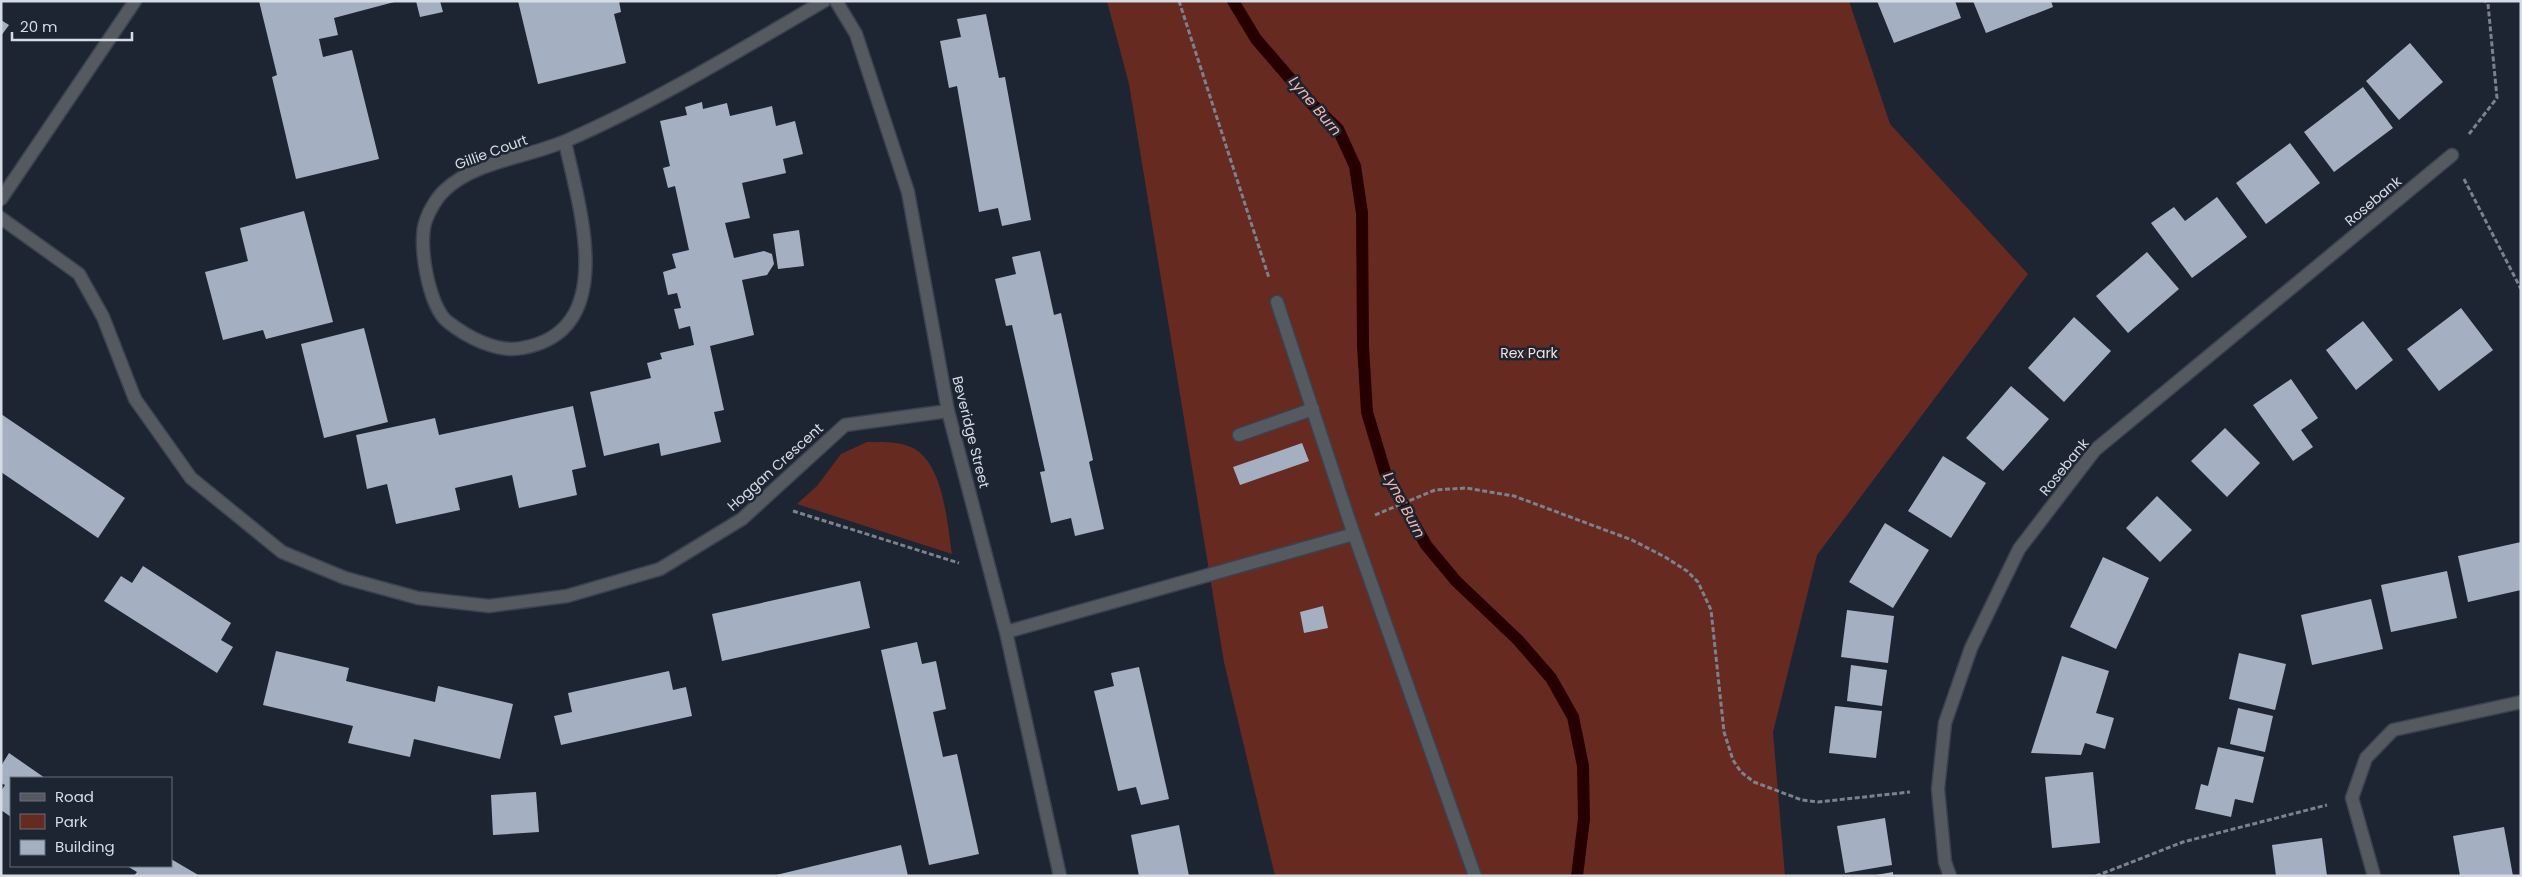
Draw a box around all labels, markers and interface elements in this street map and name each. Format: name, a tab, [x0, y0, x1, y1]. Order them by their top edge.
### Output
scale bar	[12, 10, 132, 42]
text: 20 m	[20, 16, 58, 37]
water label: Lyne Burn	[1284, 71, 1347, 140]
street label: Gillie Court	[452, 130, 530, 174]
street label: Rosebank	[2340, 171, 2406, 231]
park label: Rex Park	[1500, 343, 1559, 363]
street label: Beveridge Street	[947, 374, 995, 490]
street label: Hoggan Crescent	[723, 418, 827, 516]
street label: Rosebank	[2035, 433, 2094, 500]
water label: Lyne Burn	[1378, 468, 1431, 542]
legend	[10, 777, 172, 867]
text: Road	[55, 786, 94, 807]
text: Park	[55, 811, 87, 832]
text: Building	[55, 836, 115, 857]

